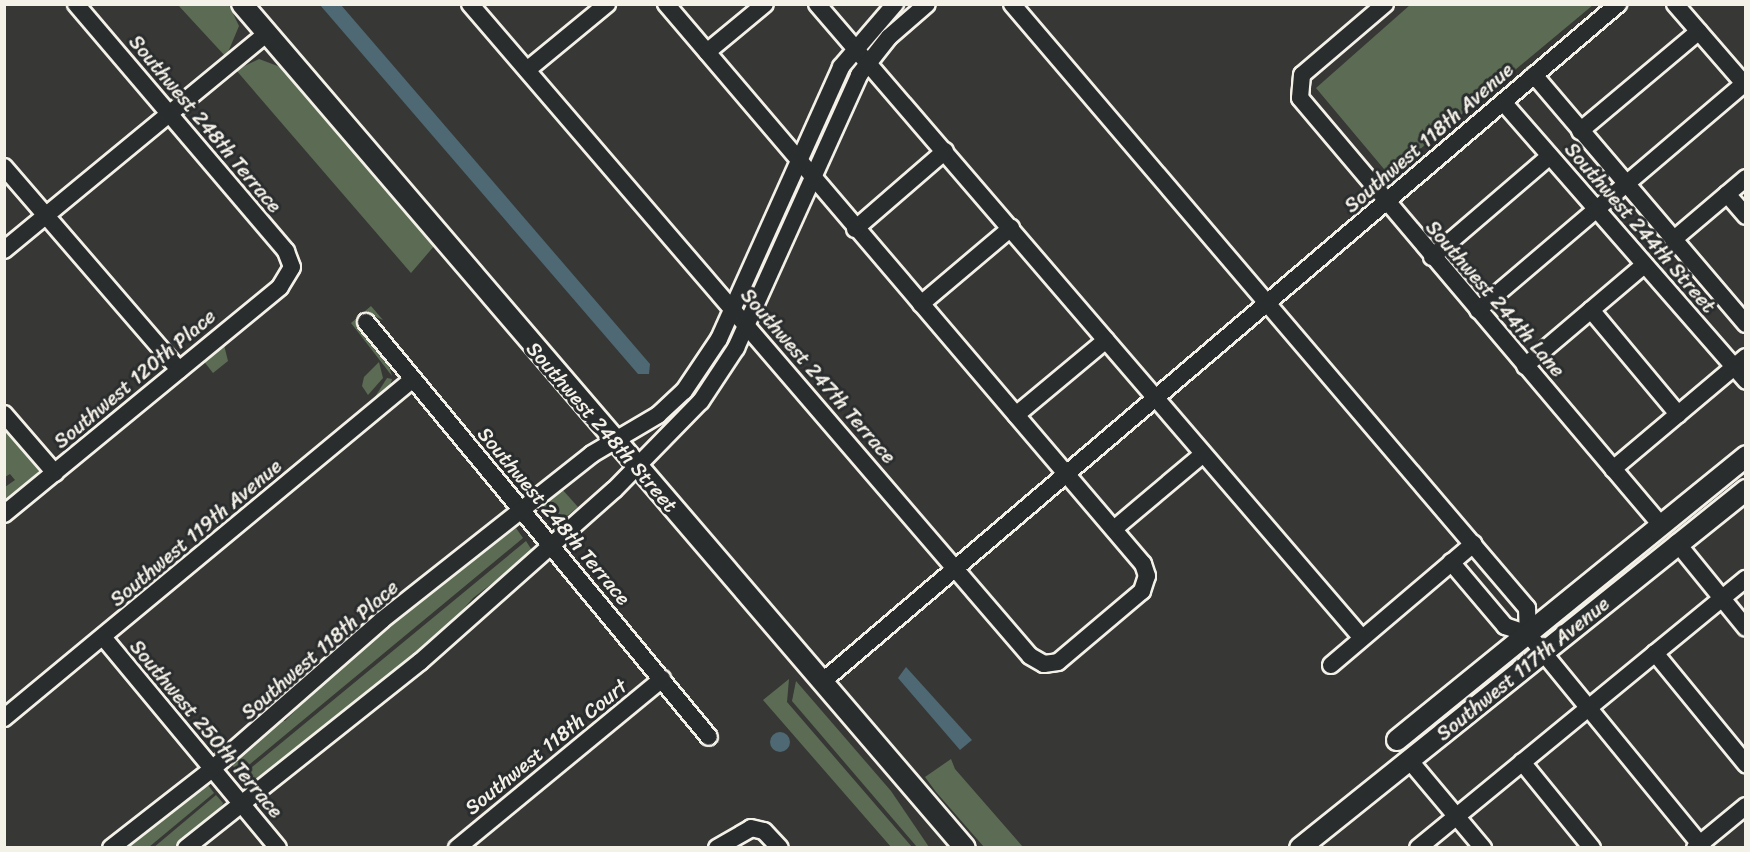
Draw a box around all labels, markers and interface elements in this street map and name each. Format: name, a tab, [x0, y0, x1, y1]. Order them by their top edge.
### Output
street label: Southwest 248th Terrace	[123, 30, 287, 218]
street label: Southwest 118th Avenue	[1339, 58, 1519, 218]
street label: Southwest 244th Street	[1559, 138, 1721, 318]
street label: Southwest 244th Lane	[1420, 215, 1570, 383]
street label: Southwest 247th Terrace	[735, 283, 901, 469]
street label: Southwest 120th Place	[49, 304, 221, 454]
street label: Southwest 248th Street	[521, 337, 683, 517]
street label: Southwest 248th Terrace	[472, 422, 636, 610]
street label: Southwest 119th Avenue	[105, 454, 287, 612]
street label: Southwest 118th Place	[236, 575, 404, 725]
street label: Southwest 117th Avenue	[1431, 592, 1615, 746]
street label: Southwest 250th Terrace	[124, 635, 288, 823]
street label: Southwest 118th Court	[459, 674, 633, 820]

